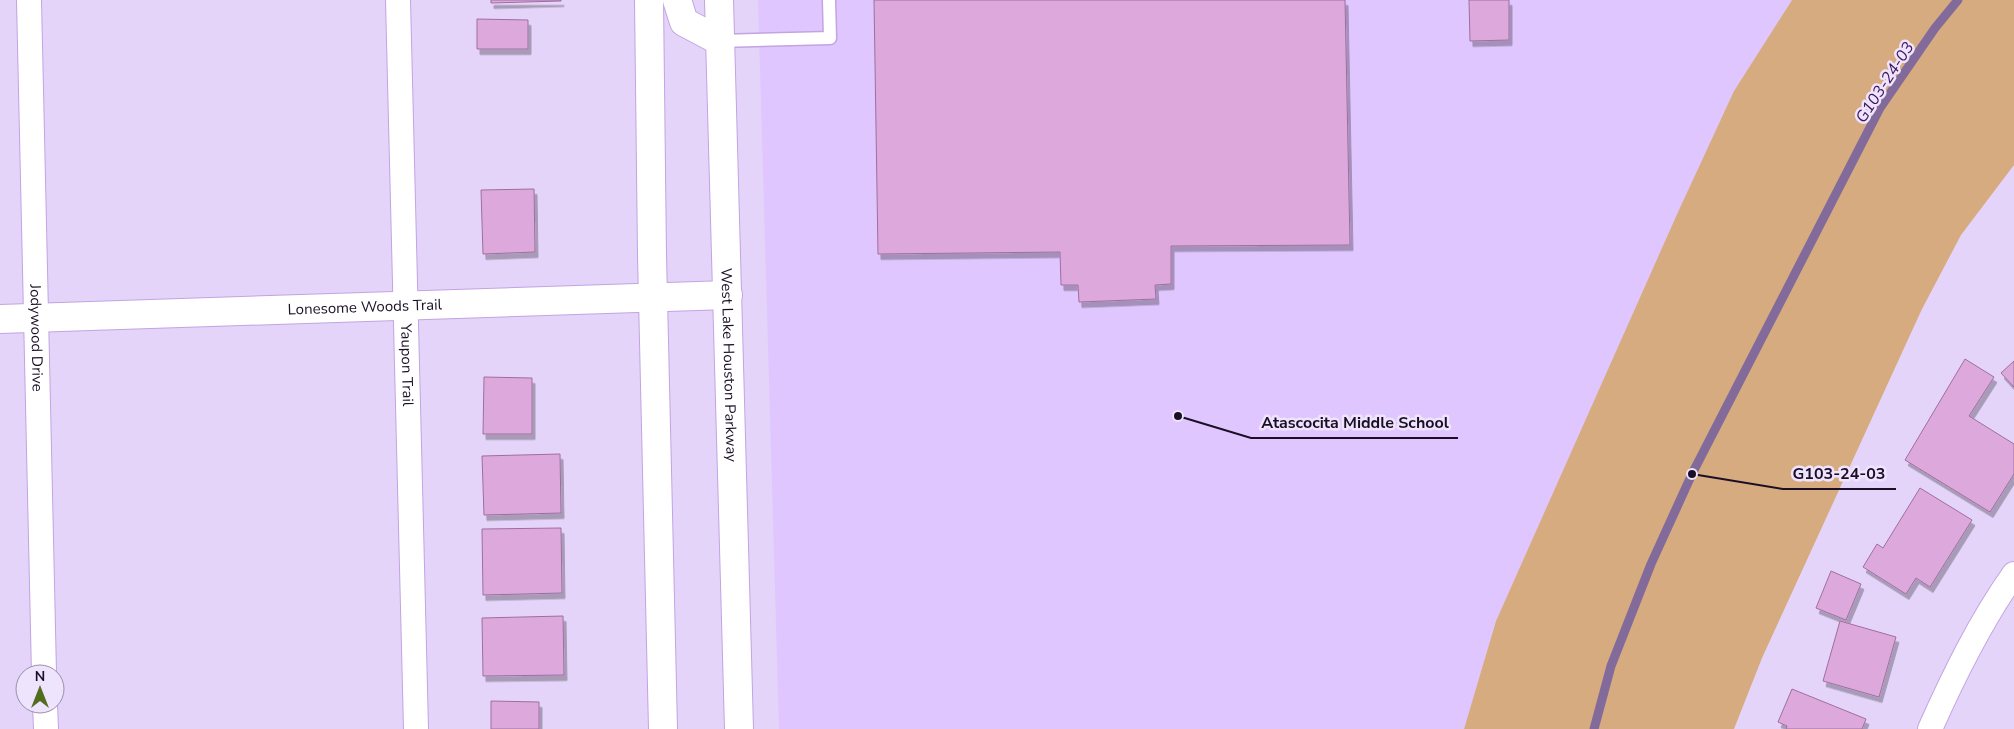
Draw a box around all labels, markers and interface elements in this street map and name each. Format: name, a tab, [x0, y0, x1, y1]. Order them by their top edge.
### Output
water label: G103-24-03	[1850, 38, 1919, 127]
street label: West Lake Houston Parkway	[716, 268, 742, 462]
street label: Jodywood Drive	[25, 283, 48, 392]
street label: Lonesome Woods Trail	[287, 294, 443, 320]
street label: Yaupon Trail	[396, 322, 418, 407]
callout: Atascocita Middle School	[1251, 407, 1458, 438]
text: Atascocita Middle School	[1261, 412, 1449, 434]
callout: G103-24-03	[1783, 458, 1896, 489]
text: G103-24-03	[1793, 463, 1885, 485]
north arrow	[15, 664, 65, 714]
text: N	[35, 667, 45, 686]

